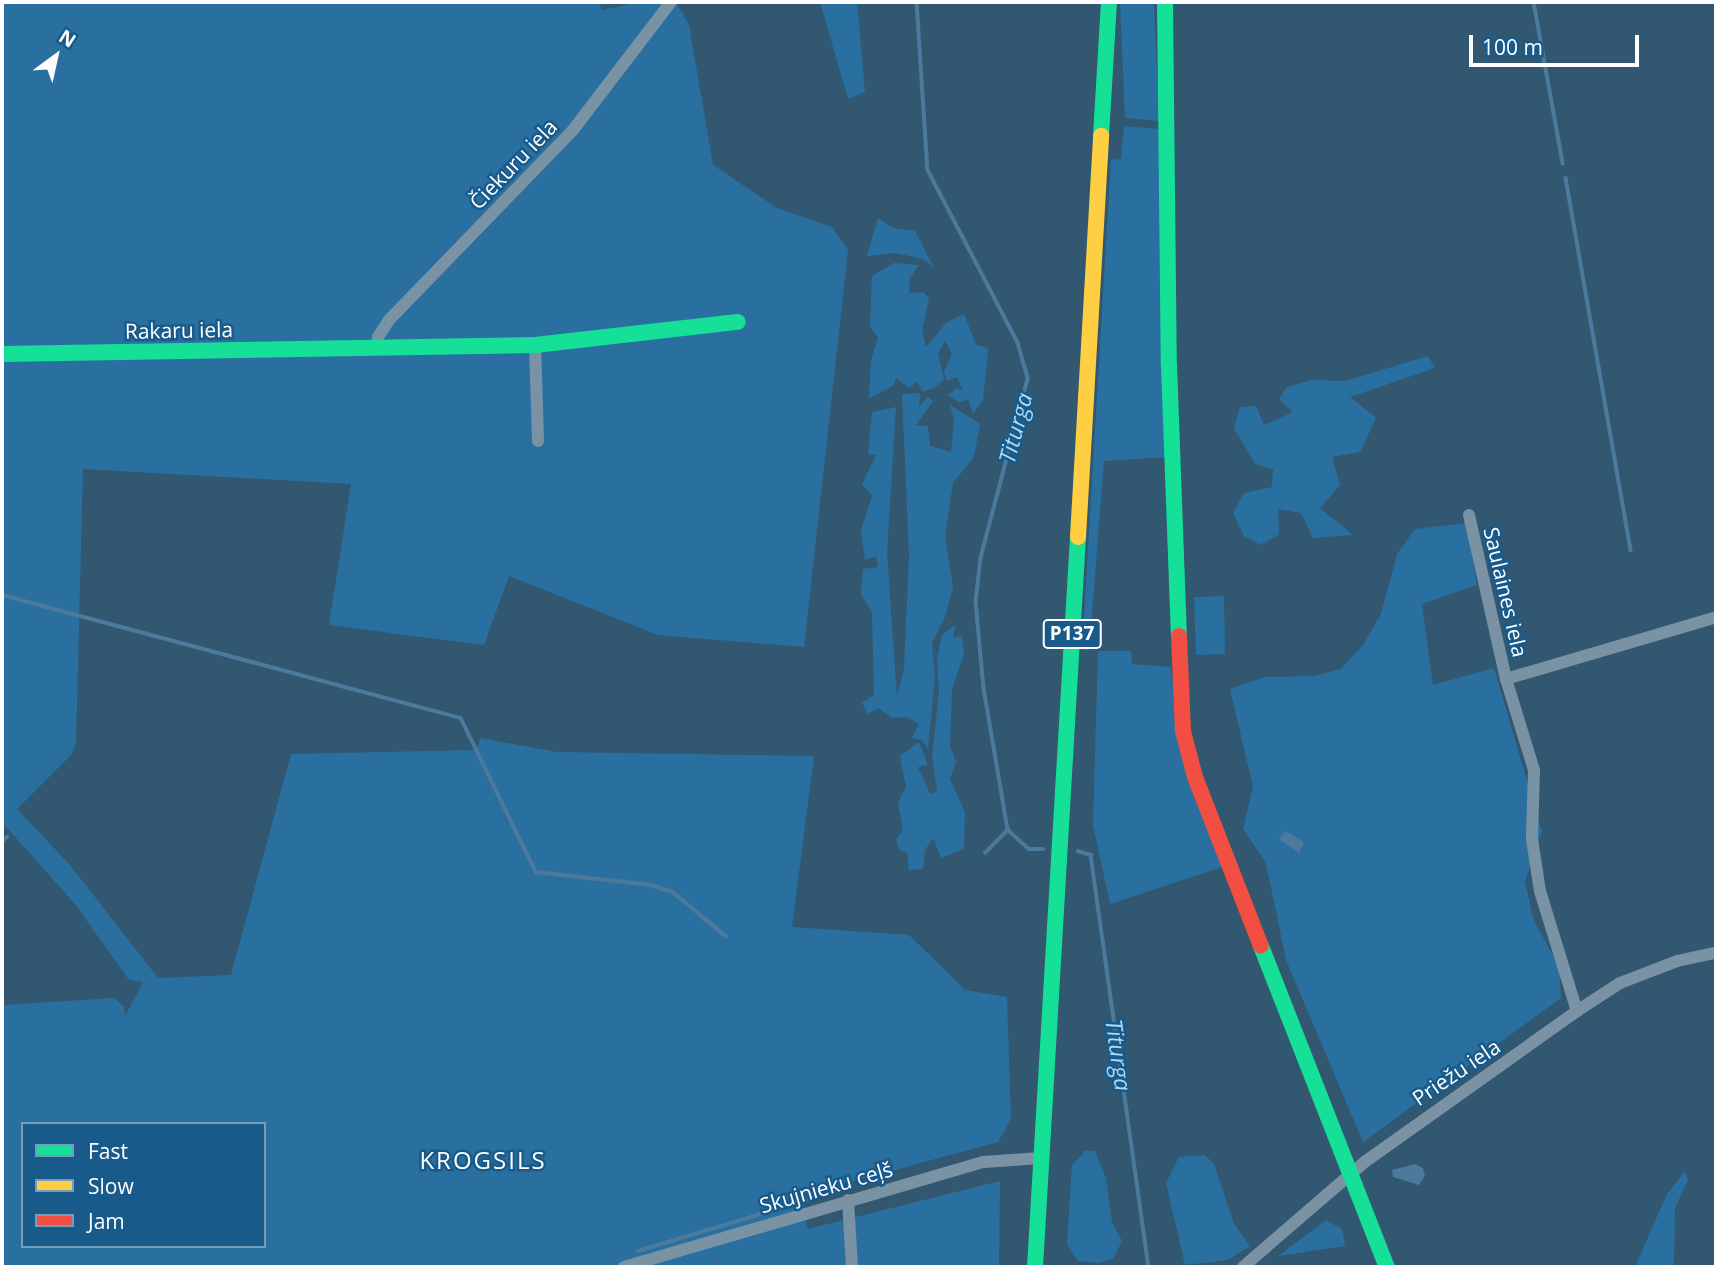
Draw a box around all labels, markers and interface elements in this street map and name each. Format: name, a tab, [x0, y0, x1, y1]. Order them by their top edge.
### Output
north arrow	[21, 21, 91, 91]
scale bar	[1473, 21, 1643, 65]
text: N	[54, 23, 81, 53]
text: 100 m	[1482, 33, 1543, 61]
street label: Čiekuru iela	[464, 114, 562, 214]
street label: Rakaru iela	[125, 316, 233, 344]
water label: Titurga	[992, 390, 1038, 466]
street label: Saulaines iela	[1479, 525, 1533, 659]
road number: P137	[1042, 618, 1102, 650]
water label: Titurga	[1100, 1017, 1138, 1093]
street label: Priežu iela	[1407, 1033, 1505, 1111]
legend	[21, 1122, 266, 1248]
text: Fast	[88, 1137, 128, 1165]
district label: KROGSILS	[420, 1146, 546, 1174]
street label: Skujnieku ceļš	[757, 1156, 895, 1218]
text: Slow	[88, 1172, 134, 1200]
text: Jam	[88, 1207, 125, 1235]

